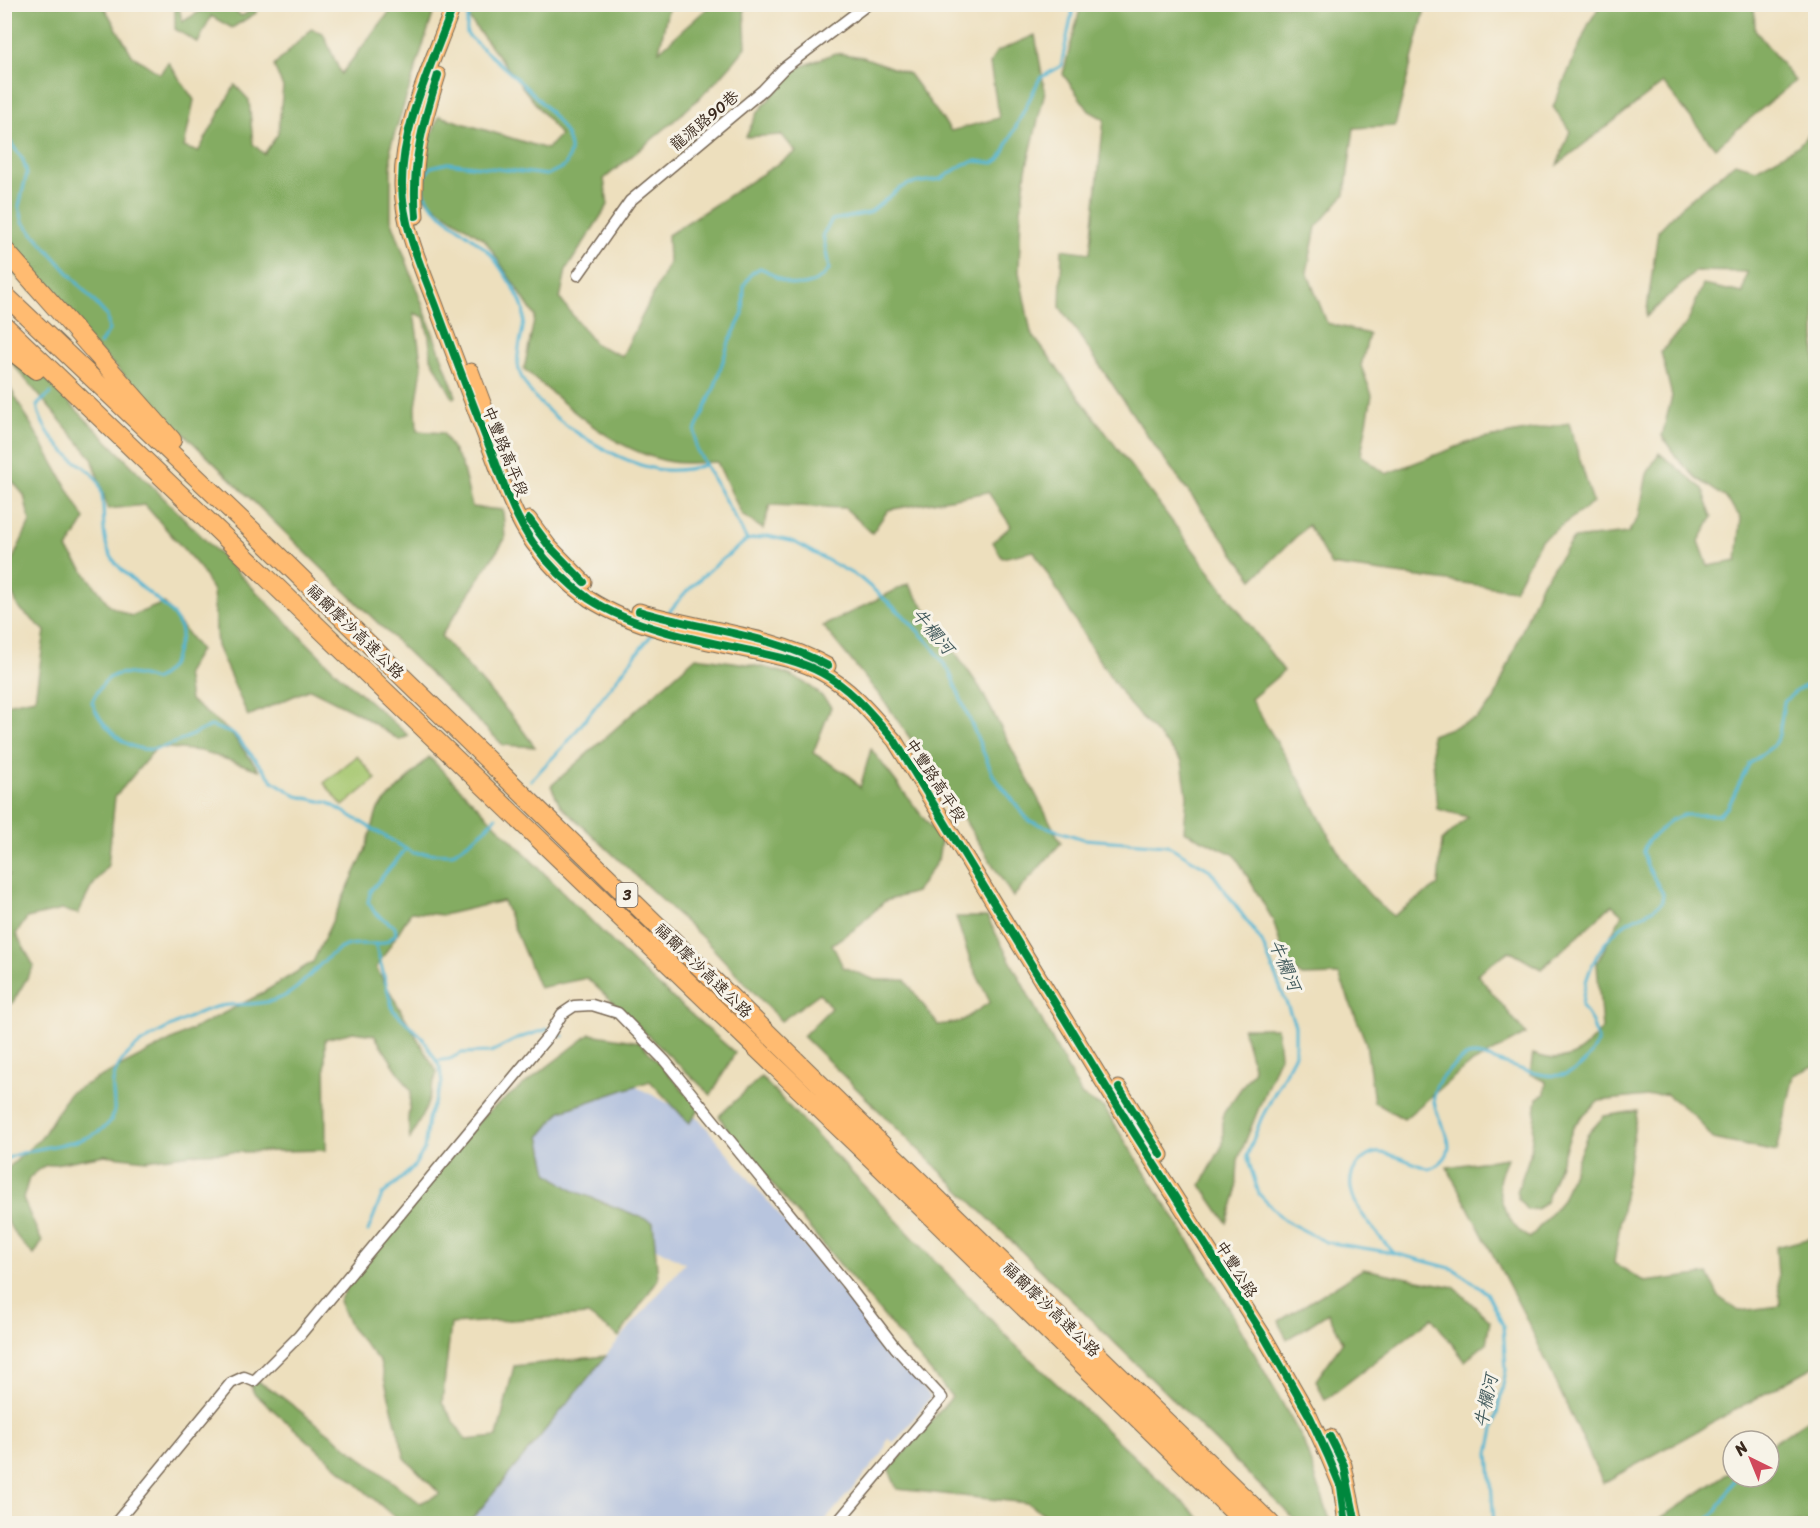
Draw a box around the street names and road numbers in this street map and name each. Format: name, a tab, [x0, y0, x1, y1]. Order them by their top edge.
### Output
street label: 龍源路90巷	[663, 82, 746, 158]
street label: 中豐路高平段	[474, 401, 537, 501]
street label: 福爾摩沙高速公路	[300, 576, 412, 686]
street label: 中豐路高平段	[897, 732, 974, 828]
road number: 3	[616, 883, 638, 907]
street label: 福爾摩沙高速公路	[648, 915, 760, 1025]
street label: 中豐公路	[1207, 1234, 1266, 1304]
street label: 福爾摩沙高速公路	[996, 1254, 1108, 1364]

